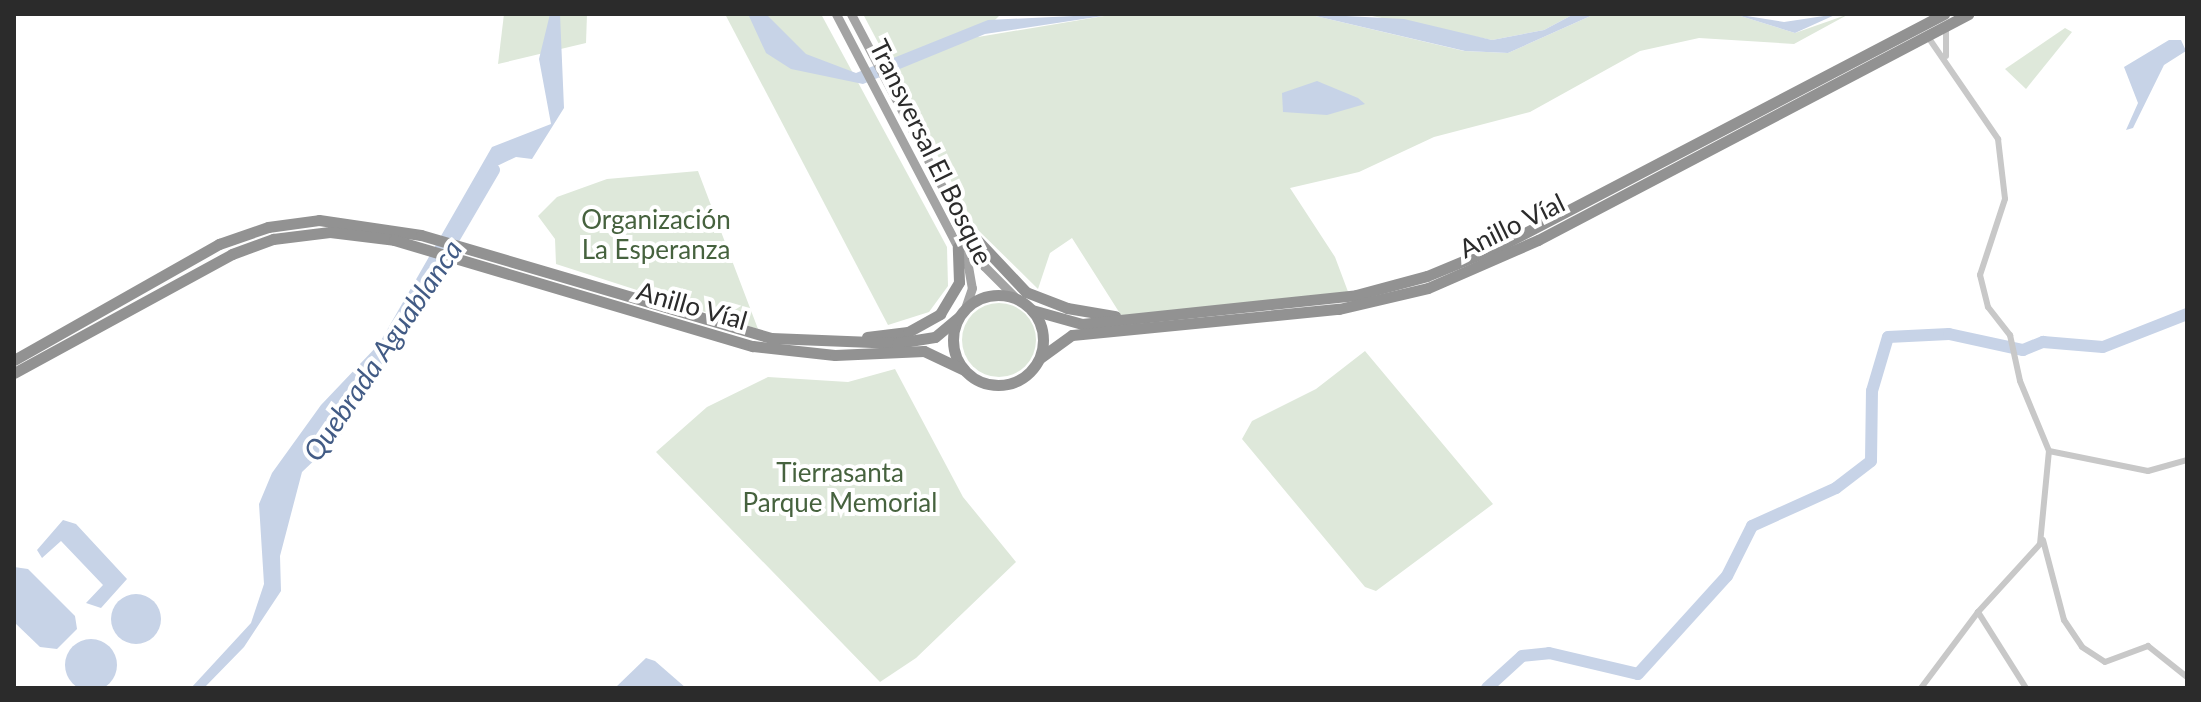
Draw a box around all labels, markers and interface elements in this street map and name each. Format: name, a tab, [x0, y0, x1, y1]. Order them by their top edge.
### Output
street label: Transversal El Bosque	[863, 34, 999, 270]
street label: Anillo Víal	[1454, 187, 1570, 265]
park label: Organización La Esperanza	[581, 204, 731, 266]
water label: Quebrada Aguablanca	[295, 233, 469, 467]
street label: Anillo Víal	[633, 275, 751, 337]
park label: Tierrasanta Parque Memorial	[743, 457, 937, 518]

